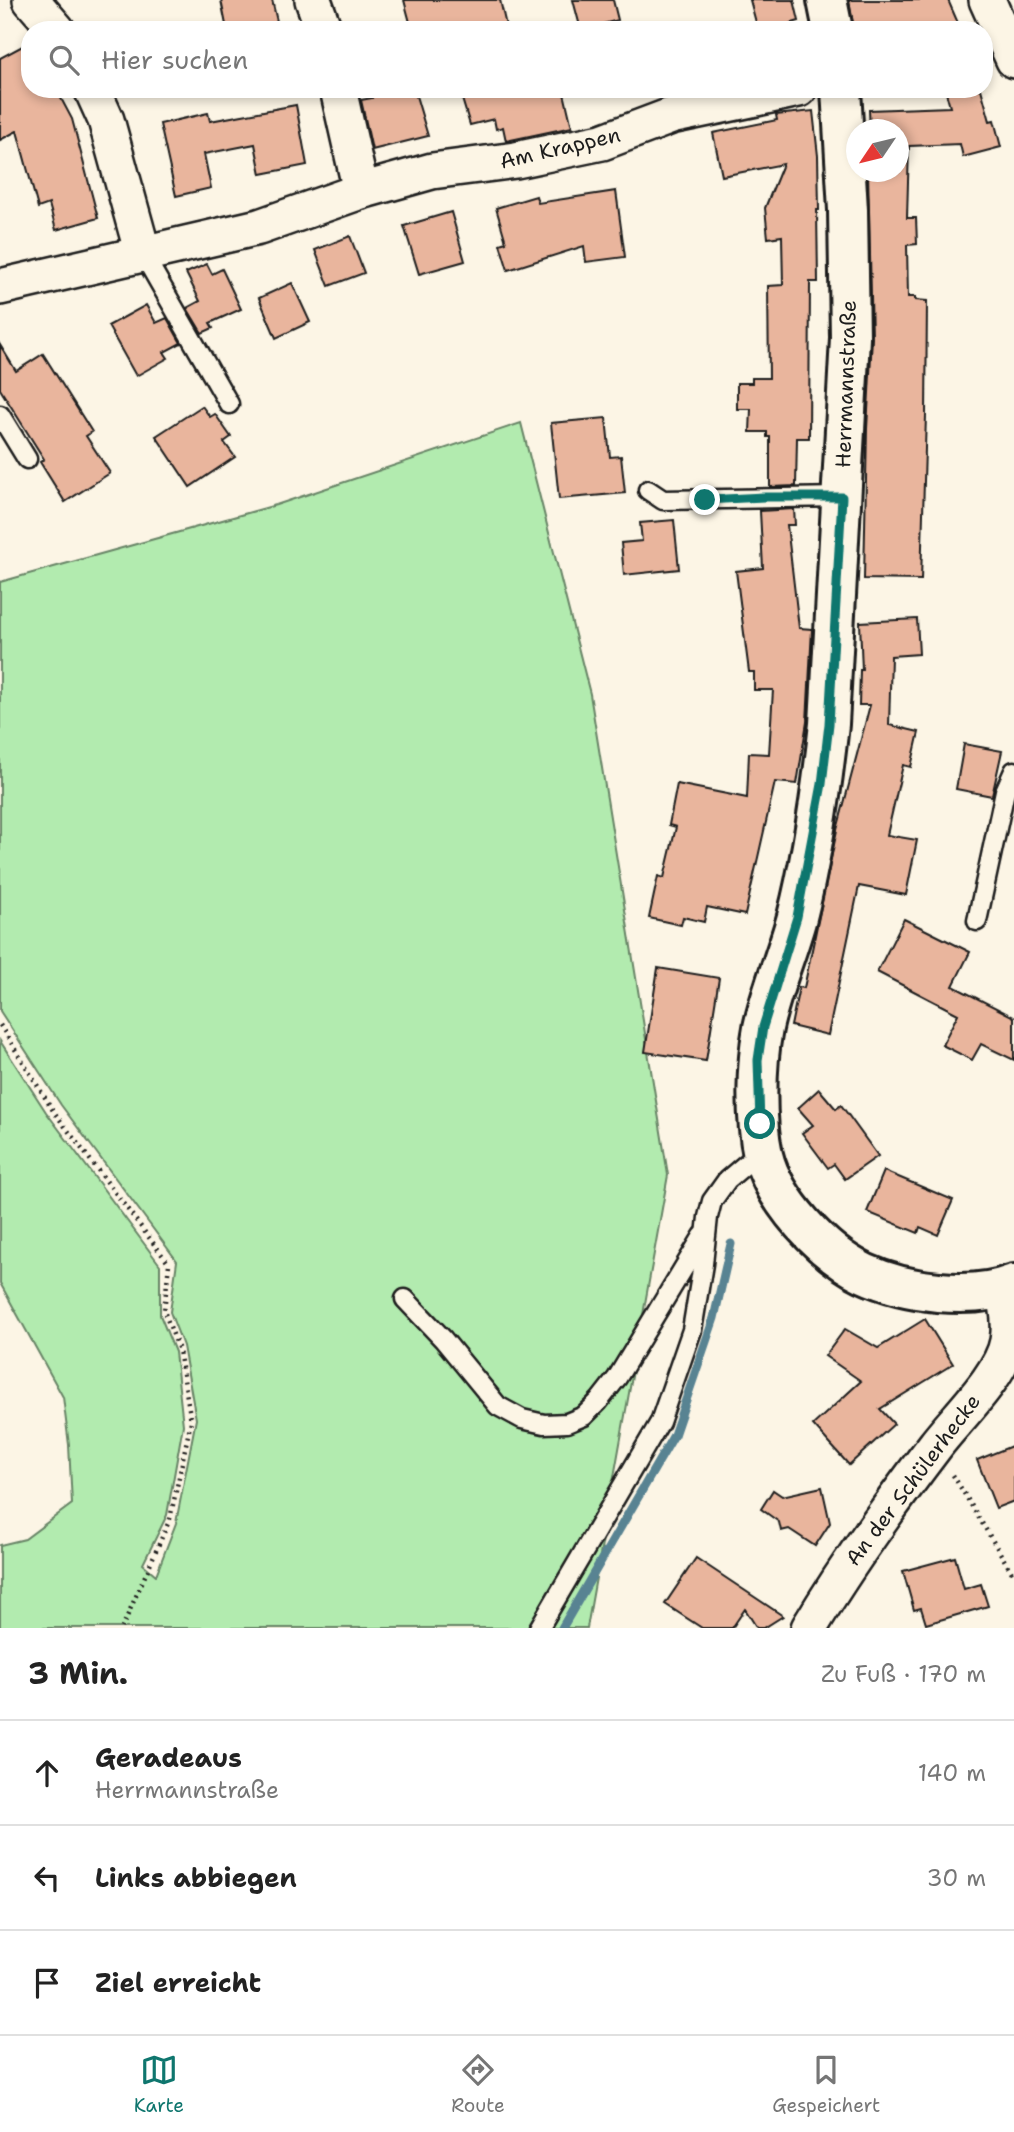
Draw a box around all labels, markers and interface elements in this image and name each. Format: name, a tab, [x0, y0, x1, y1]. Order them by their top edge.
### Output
search box	[21, 21, 993, 98]
icon: search	[45, 41, 83, 79]
text: Hier suchen	[101, 42, 248, 77]
north arrow	[846, 119, 909, 182]
street label: Am Krappen	[497, 121, 623, 175]
street label: Herrmannstraße	[829, 300, 863, 468]
route end	[689, 484, 720, 515]
route start	[744, 1108, 775, 1139]
street label: An der Schülerhecke	[839, 1388, 987, 1572]
text: 3 Min.	[28, 1653, 128, 1694]
text: Zu Fuß · 170 m	[821, 1659, 986, 1689]
text: Geradeaus	[95, 1740, 242, 1775]
icon: ahead	[28, 1754, 66, 1792]
text: 140 m	[918, 1758, 986, 1788]
text: Herrmannstraße	[95, 1775, 279, 1805]
icon: left	[28, 1859, 66, 1897]
text: Links abbiegen	[95, 1860, 297, 1895]
text: 30 m	[927, 1863, 986, 1893]
icon: arrive	[28, 1964, 66, 2002]
text: Ziel erreicht	[95, 1965, 261, 2000]
tab: Karte	[134, 2051, 184, 2118]
tab: Route	[451, 2051, 505, 2118]
tab: Gespeichert	[772, 2051, 880, 2118]

